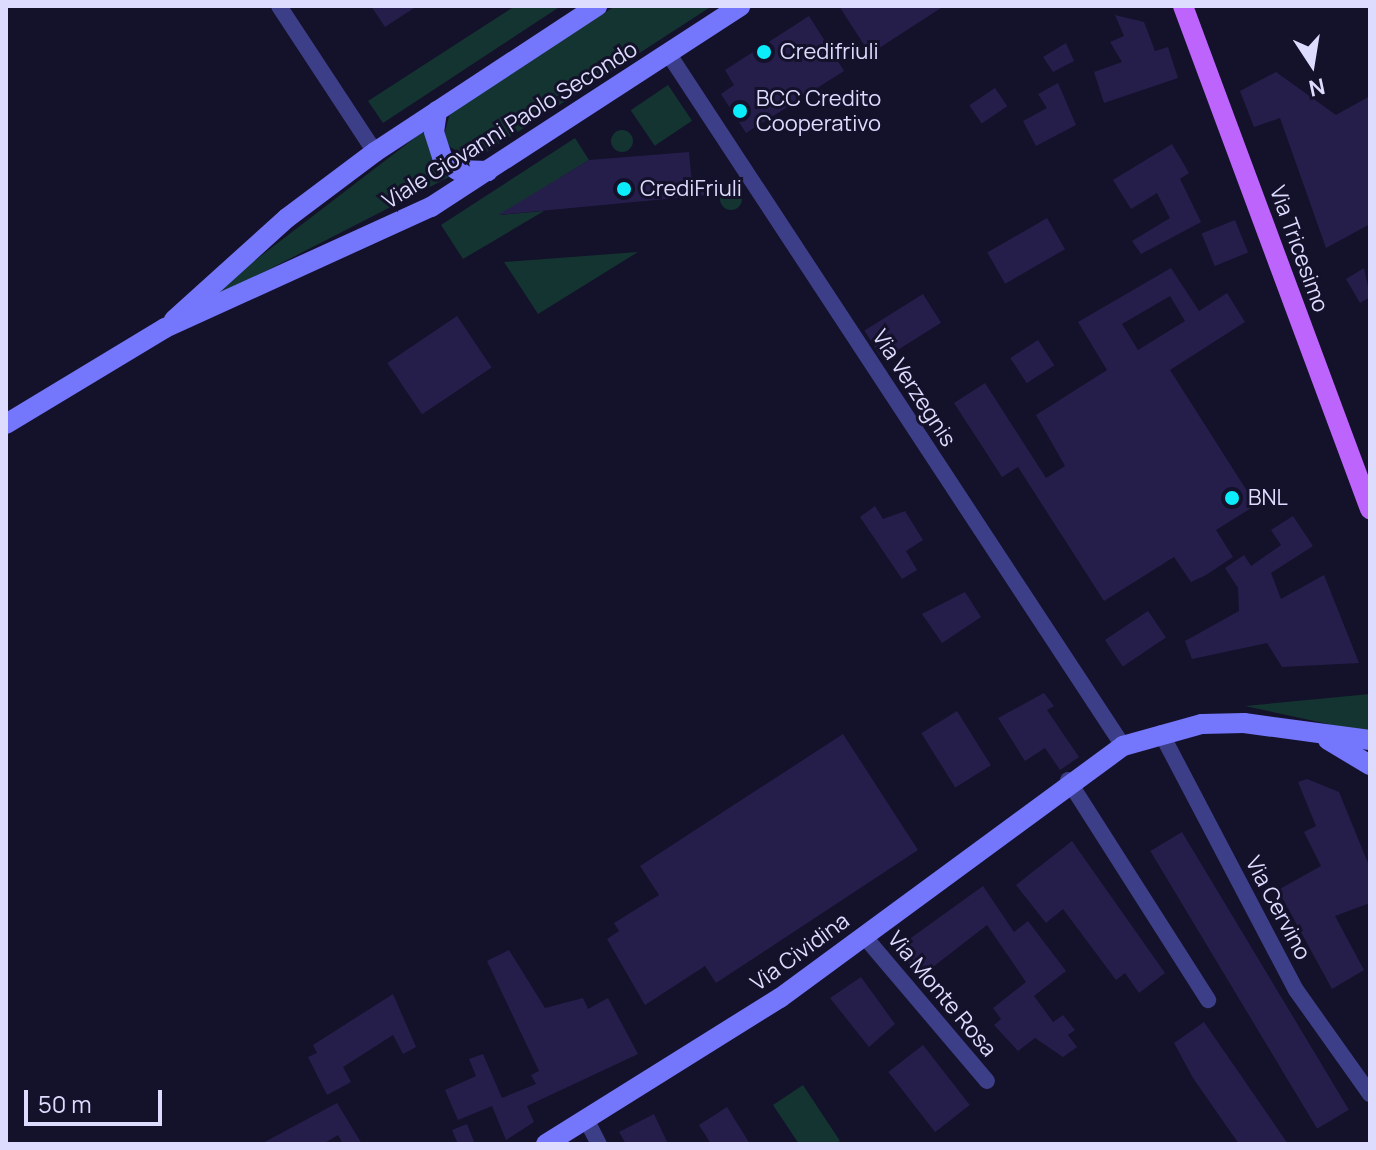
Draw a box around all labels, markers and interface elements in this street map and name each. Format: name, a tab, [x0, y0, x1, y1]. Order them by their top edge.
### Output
north arrow	[1272, 24, 1352, 104]
street label: Viale Giovanni Paolo Secondo	[378, 36, 642, 214]
place label: Credifriuli	[780, 39, 879, 65]
marker: Credifriuli	[755, 43, 773, 61]
text: N	[1306, 71, 1328, 104]
place label: BCC Credito Cooperativo	[756, 85, 881, 136]
marker: BCC Credito Cooperativo	[731, 102, 749, 120]
place label: CrediFriuli	[640, 176, 742, 202]
marker: CrediFriuli	[615, 180, 633, 198]
street label: Via Tricesimo	[1264, 182, 1334, 316]
street label: Via Verzegnis	[867, 325, 961, 451]
place label: BNL	[1248, 485, 1288, 511]
marker: BNL	[1223, 489, 1241, 507]
street label: Via Cervino	[1240, 852, 1316, 964]
street label: Via Cividina	[746, 907, 854, 997]
street label: Via Monte Rosa	[882, 926, 1002, 1062]
scale bar	[28, 1074, 166, 1124]
text: 50 m	[38, 1087, 92, 1120]

